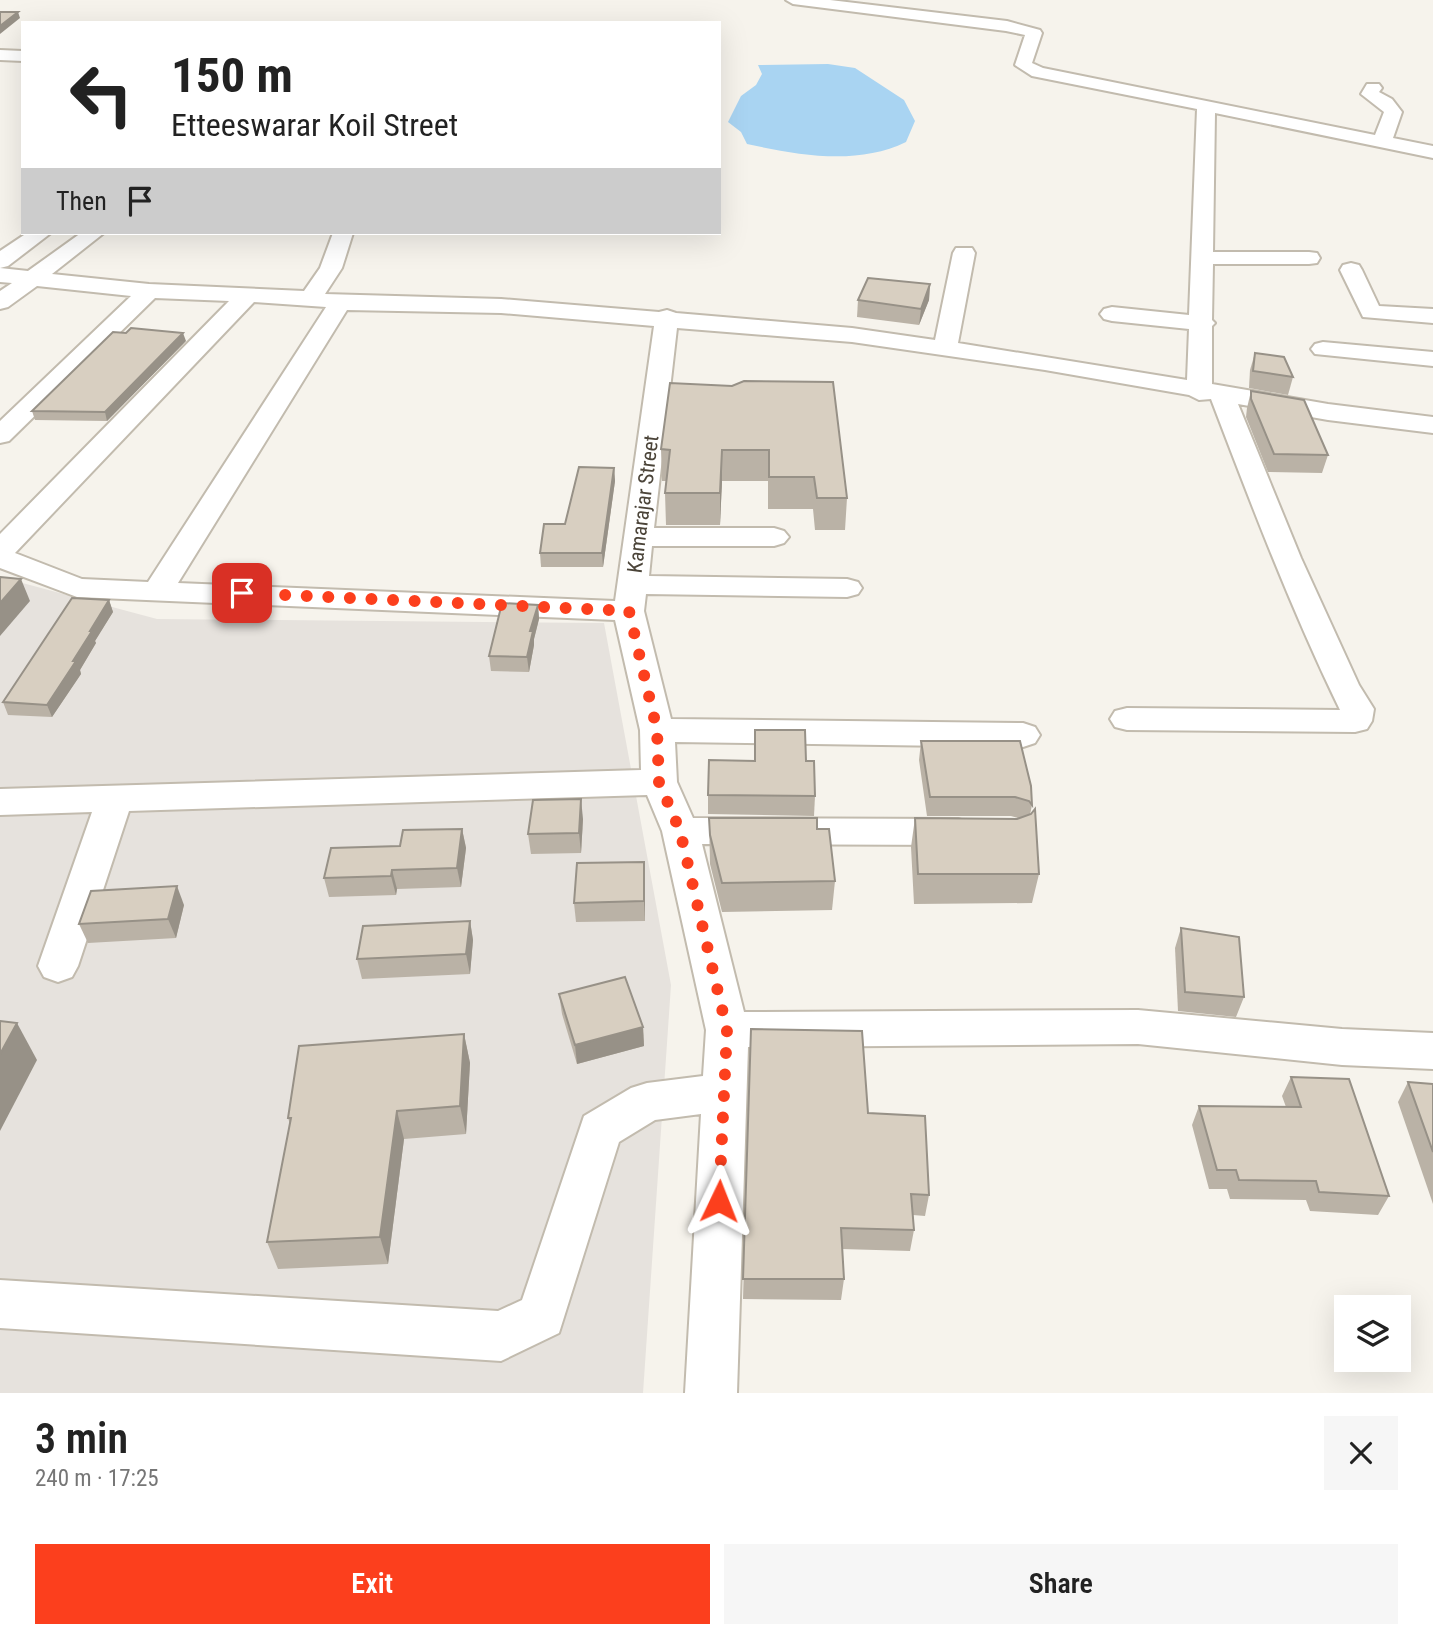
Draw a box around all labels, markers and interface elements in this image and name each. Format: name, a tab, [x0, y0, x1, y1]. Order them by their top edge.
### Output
text: 150 m	[171, 47, 293, 104]
icon: left	[56, 49, 147, 140]
text: Etteeswarar Koil Street	[171, 106, 458, 144]
icon: arrive	[121, 182, 159, 220]
text: Then	[56, 186, 107, 216]
street label: Kamarajar Street	[623, 434, 663, 574]
pin	[212, 563, 272, 623]
icon: arrive	[223, 574, 261, 612]
position arrow	[682, 1164, 756, 1238]
map controls	[1334, 1295, 1411, 1372]
button: layers	[1334, 1295, 1411, 1372]
text: 3 min	[35, 1414, 128, 1463]
button: close	[1324, 1416, 1398, 1490]
text: 240 m · 17:25	[35, 1465, 159, 1492]
button: Exit	[35, 1544, 710, 1624]
button: Share	[724, 1544, 1398, 1624]

